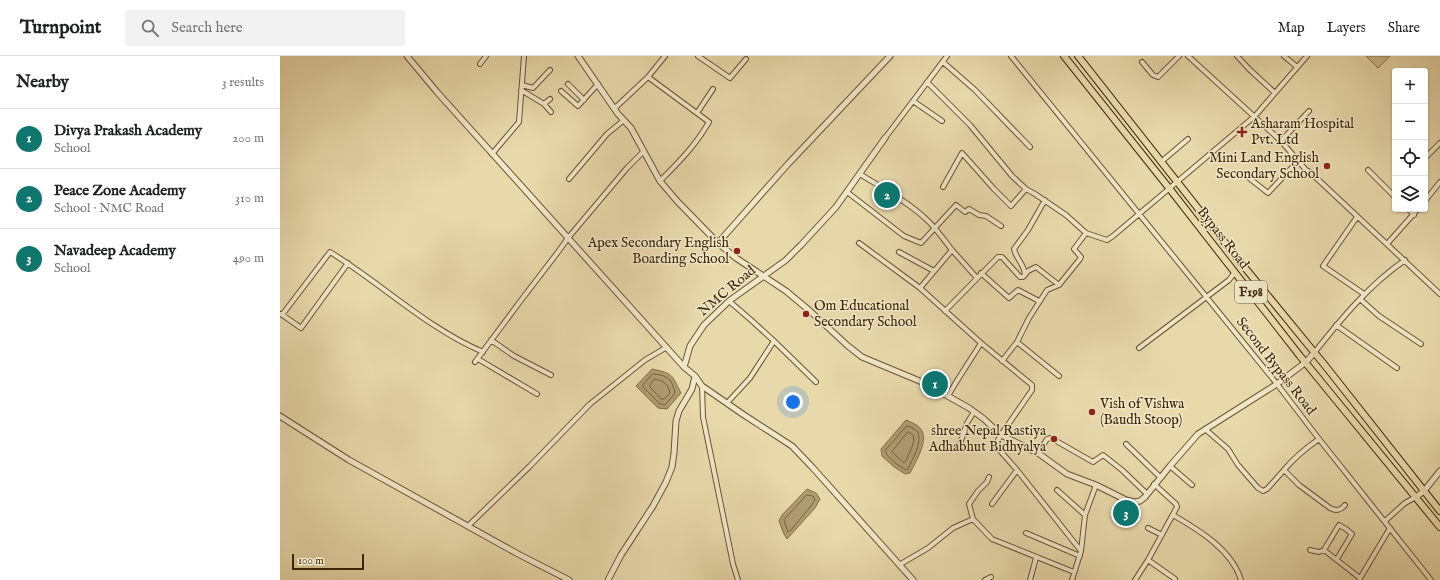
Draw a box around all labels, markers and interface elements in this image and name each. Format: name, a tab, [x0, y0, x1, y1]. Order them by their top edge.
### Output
search box	[125, 10, 405, 46]
text: Turnpoint	[20, 16, 101, 40]
icon: search	[139, 17, 161, 39]
text: Search here	[171, 18, 243, 37]
text: Map	[1278, 19, 1305, 37]
text: Layers	[1327, 19, 1366, 37]
text: Share	[1388, 19, 1420, 37]
map controls	[1392, 68, 1428, 212]
button: +	[1392, 68, 1428, 104]
text: Nearby	[16, 72, 69, 93]
text: 3 results	[222, 74, 264, 91]
button: −	[1392, 104, 1428, 140]
place label: Asharam Hospital Pvt. Ltd	[1250, 115, 1354, 149]
text: Divya Prakash Academy	[54, 121, 202, 140]
marker: Asharam Hospital Pvt. Ltd	[1236, 126, 1248, 138]
text: 1	[27, 130, 31, 147]
text: 200 m	[232, 130, 264, 147]
text: School	[54, 140, 91, 157]
button: locate	[1392, 140, 1428, 176]
place label: Mini Land English Secondary School	[1209, 149, 1320, 183]
marker: Mini Land English Secondary School	[1322, 161, 1332, 171]
button: layers	[1392, 176, 1428, 212]
pin: 2	[874, 180, 900, 210]
text: Peace Zone Academy	[54, 181, 186, 200]
text: 2	[26, 190, 32, 207]
text: 310 m	[235, 190, 264, 207]
text: School · NMC Road	[54, 200, 164, 217]
street label: Bypass Road	[1193, 203, 1253, 273]
place label: Apex Secondary English Boarding School	[587, 234, 730, 268]
text: Navadeep Academy	[54, 241, 176, 260]
marker: Apex Secondary English Boarding School	[732, 246, 742, 256]
text: 3	[27, 250, 31, 267]
text: 490 m	[233, 250, 264, 267]
text: School	[54, 260, 91, 277]
street label: NMC Road	[694, 261, 760, 320]
road number: F198	[1235, 281, 1267, 303]
place label: Om Educational Secondary School	[814, 297, 917, 331]
marker: Om Educational Secondary School	[801, 309, 811, 319]
street label: Second Bypass Road	[1232, 313, 1320, 419]
pin: 1	[922, 369, 948, 399]
your location	[783, 392, 803, 412]
place label: Vish of Vishwa (Baudh Stoop)	[1099, 395, 1185, 429]
marker: Vish of Vishwa (Baudh Stoop)	[1087, 407, 1097, 417]
place label: shree Nepal Rastiya Adhabhut Bidhyalya	[928, 422, 1047, 456]
marker: shree Nepal Rastiya Adhabhut Bidhyalya	[1049, 434, 1059, 444]
pin: 3	[1113, 498, 1139, 528]
scale bar	[292, 552, 364, 571]
text: 100 m	[298, 554, 324, 568]

